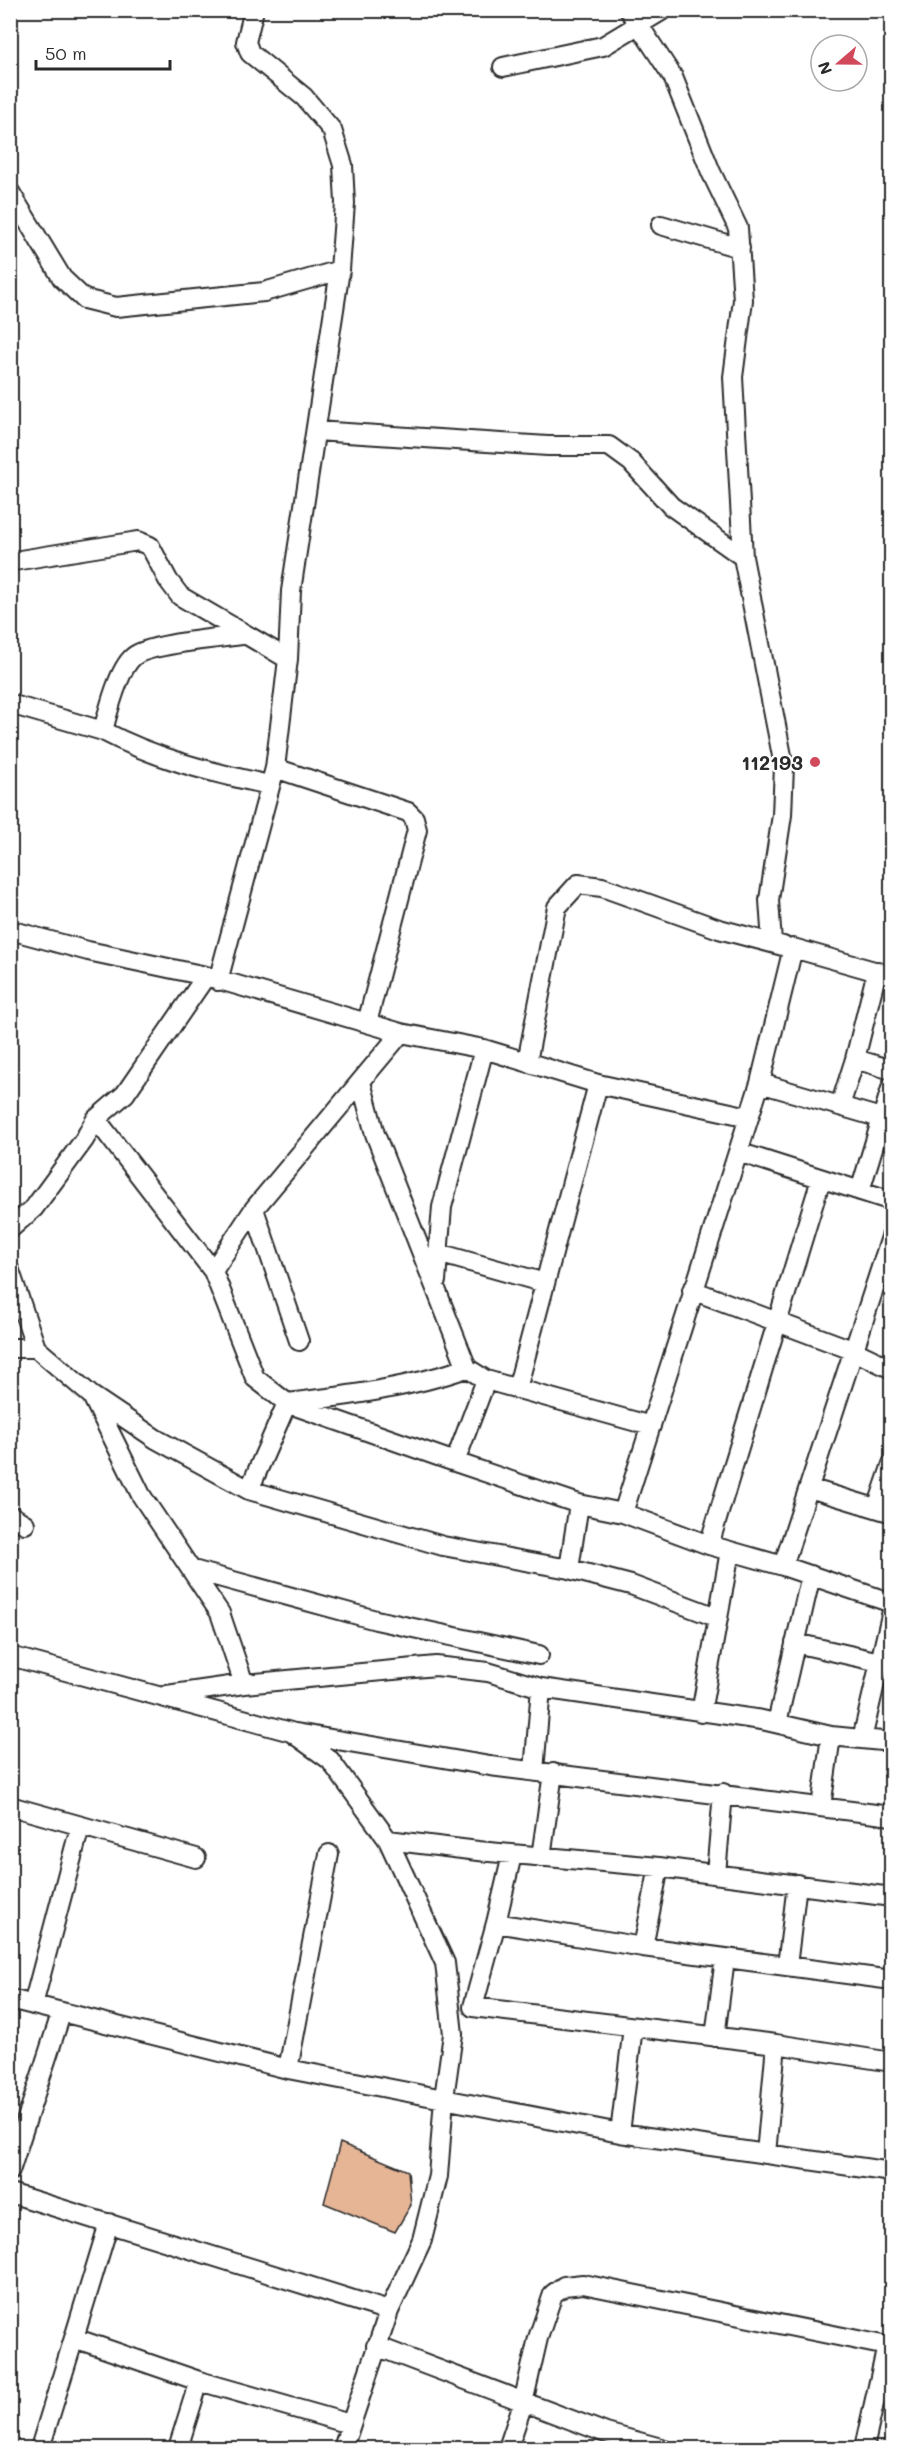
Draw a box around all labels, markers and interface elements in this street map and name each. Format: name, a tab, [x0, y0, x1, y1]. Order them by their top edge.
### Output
scale bar	[36, 33, 170, 71]
north arrow	[809, 33, 869, 93]
text: 50 m	[45, 41, 87, 65]
text: N	[812, 59, 836, 78]
place label: 112193	[741, 749, 803, 775]
marker: 112193	[808, 755, 822, 769]

